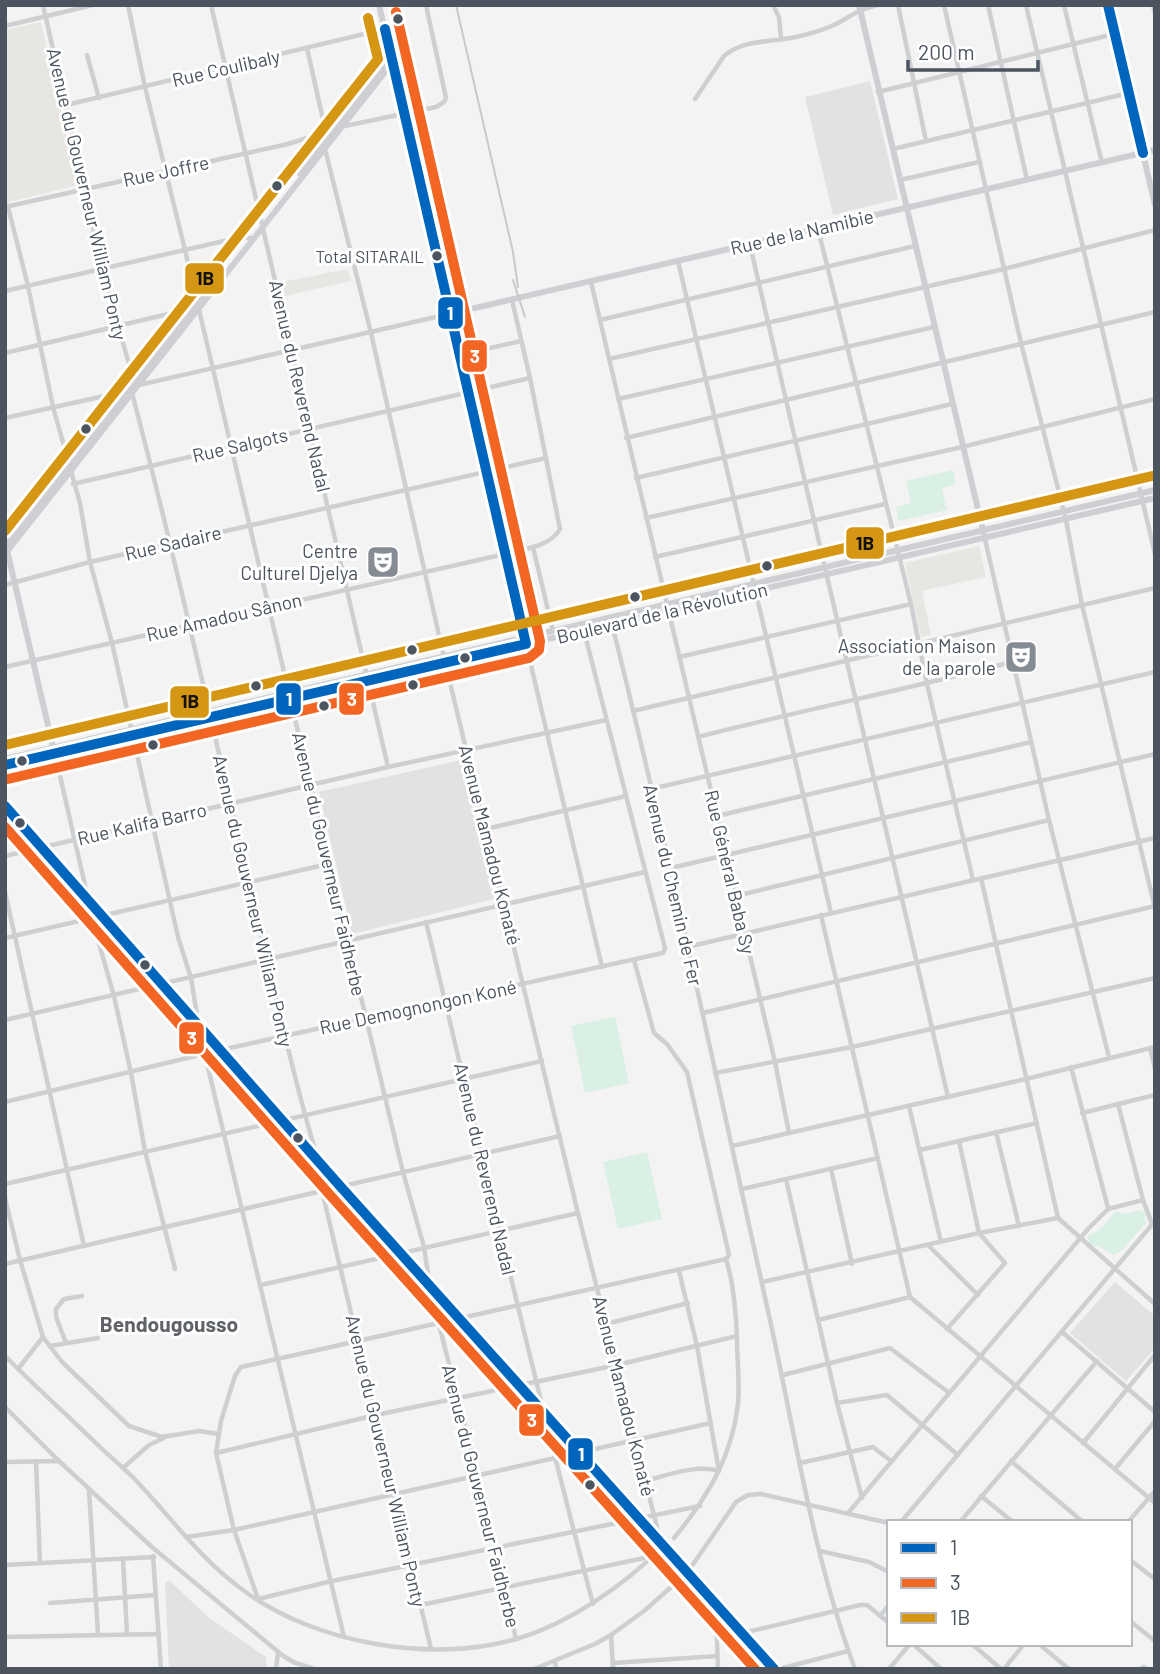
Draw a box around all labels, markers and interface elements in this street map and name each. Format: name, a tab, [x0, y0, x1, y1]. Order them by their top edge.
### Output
unlabelled marker	[391, 12, 405, 26]
scale bar	[908, 28, 1038, 72]
text: 200 m	[918, 39, 975, 64]
street label: Rue Coulibaly	[170, 44, 282, 91]
street label: Avenue du Gouverneur William Ponty	[43, 46, 132, 342]
street label: Rue Joffre	[121, 150, 211, 191]
unlabelled marker	[270, 179, 284, 193]
street label: Rue de la Namibie	[728, 204, 876, 259]
place label: Total SITARAIL	[315, 246, 424, 266]
marker: Total SITARAIL	[430, 249, 444, 263]
line badge: 1B	[184, 262, 225, 295]
text: 1B	[196, 266, 214, 289]
street label: Avenue du Reverend Nadal	[265, 278, 336, 494]
line badge: 1	[437, 296, 464, 330]
text: 1	[447, 301, 453, 324]
line badge: 3	[461, 339, 488, 373]
text: 3	[470, 344, 480, 367]
unlabelled marker	[79, 422, 93, 436]
street label: Rue Salgots	[190, 422, 290, 467]
street label: Rue Sadaire	[122, 520, 223, 565]
line badge: 1B	[845, 526, 885, 560]
text: 1B	[856, 531, 874, 554]
place label: Centre Culturel Djelya	[241, 539, 358, 584]
theatre icon: Centre Culturel Djelya	[364, 543, 402, 581]
unlabelled marker	[760, 559, 774, 573]
street label: Boulevard de la Révolution	[554, 577, 770, 648]
street label: Rue Amadou Sânon	[144, 587, 304, 646]
unlabelled marker	[628, 590, 642, 604]
place label: Association Maison de la parole	[838, 634, 996, 679]
theatre icon: Association Maison de la parole	[1002, 638, 1040, 676]
unlabelled marker	[405, 643, 419, 657]
unlabelled marker	[458, 651, 472, 665]
unlabelled marker	[406, 678, 420, 692]
unlabelled marker	[249, 679, 263, 693]
line badge: 1	[275, 682, 302, 716]
line badge: 3	[338, 682, 365, 716]
line badge: 1B	[169, 685, 210, 719]
text: 1	[286, 687, 292, 710]
text: 3	[347, 687, 357, 710]
text: 1B	[181, 689, 199, 712]
unlabelled marker	[317, 699, 331, 713]
street label: Avenue du Gouverneur Faidherbe	[288, 730, 371, 998]
unlabelled marker	[146, 738, 160, 752]
street label: Avenue Mamadou Konaté	[454, 742, 527, 948]
street label: Avenue du Gouverneur William Ponty	[209, 753, 298, 1049]
unlabelled marker	[15, 754, 29, 768]
street label: Avenue du Chemin de Fer	[639, 782, 708, 988]
street label: Rue Général Baba Sy	[700, 788, 761, 956]
street label: Rue Kalifa Barro	[75, 797, 209, 850]
unlabelled marker	[13, 816, 27, 830]
unlabelled marker	[138, 958, 152, 972]
street label: Rue Demognongon Koné	[317, 974, 519, 1039]
line badge: 3	[178, 1021, 205, 1055]
text: 3	[187, 1026, 197, 1049]
street label: Avenue du Reverend Nadal	[450, 1061, 521, 1277]
unlabelled marker	[291, 1131, 305, 1145]
street label: Avenue Mamadou Konaté	[588, 1293, 661, 1499]
district label: Bendougousso	[100, 1311, 238, 1336]
street label: Avenue du Gouverneur William Ponty	[342, 1313, 431, 1609]
street label: Avenue du Gouverneur Faidherbe	[438, 1362, 525, 1630]
line badge: 3	[518, 1403, 545, 1437]
text: 3	[527, 1408, 537, 1431]
line badge: 1	[567, 1437, 594, 1471]
text: 1	[578, 1442, 584, 1465]
unlabelled marker	[583, 1478, 597, 1492]
legend	[887, 1520, 1132, 1646]
text: 1	[950, 1534, 957, 1559]
text: 3	[950, 1569, 961, 1594]
text: 1B	[950, 1604, 971, 1629]

